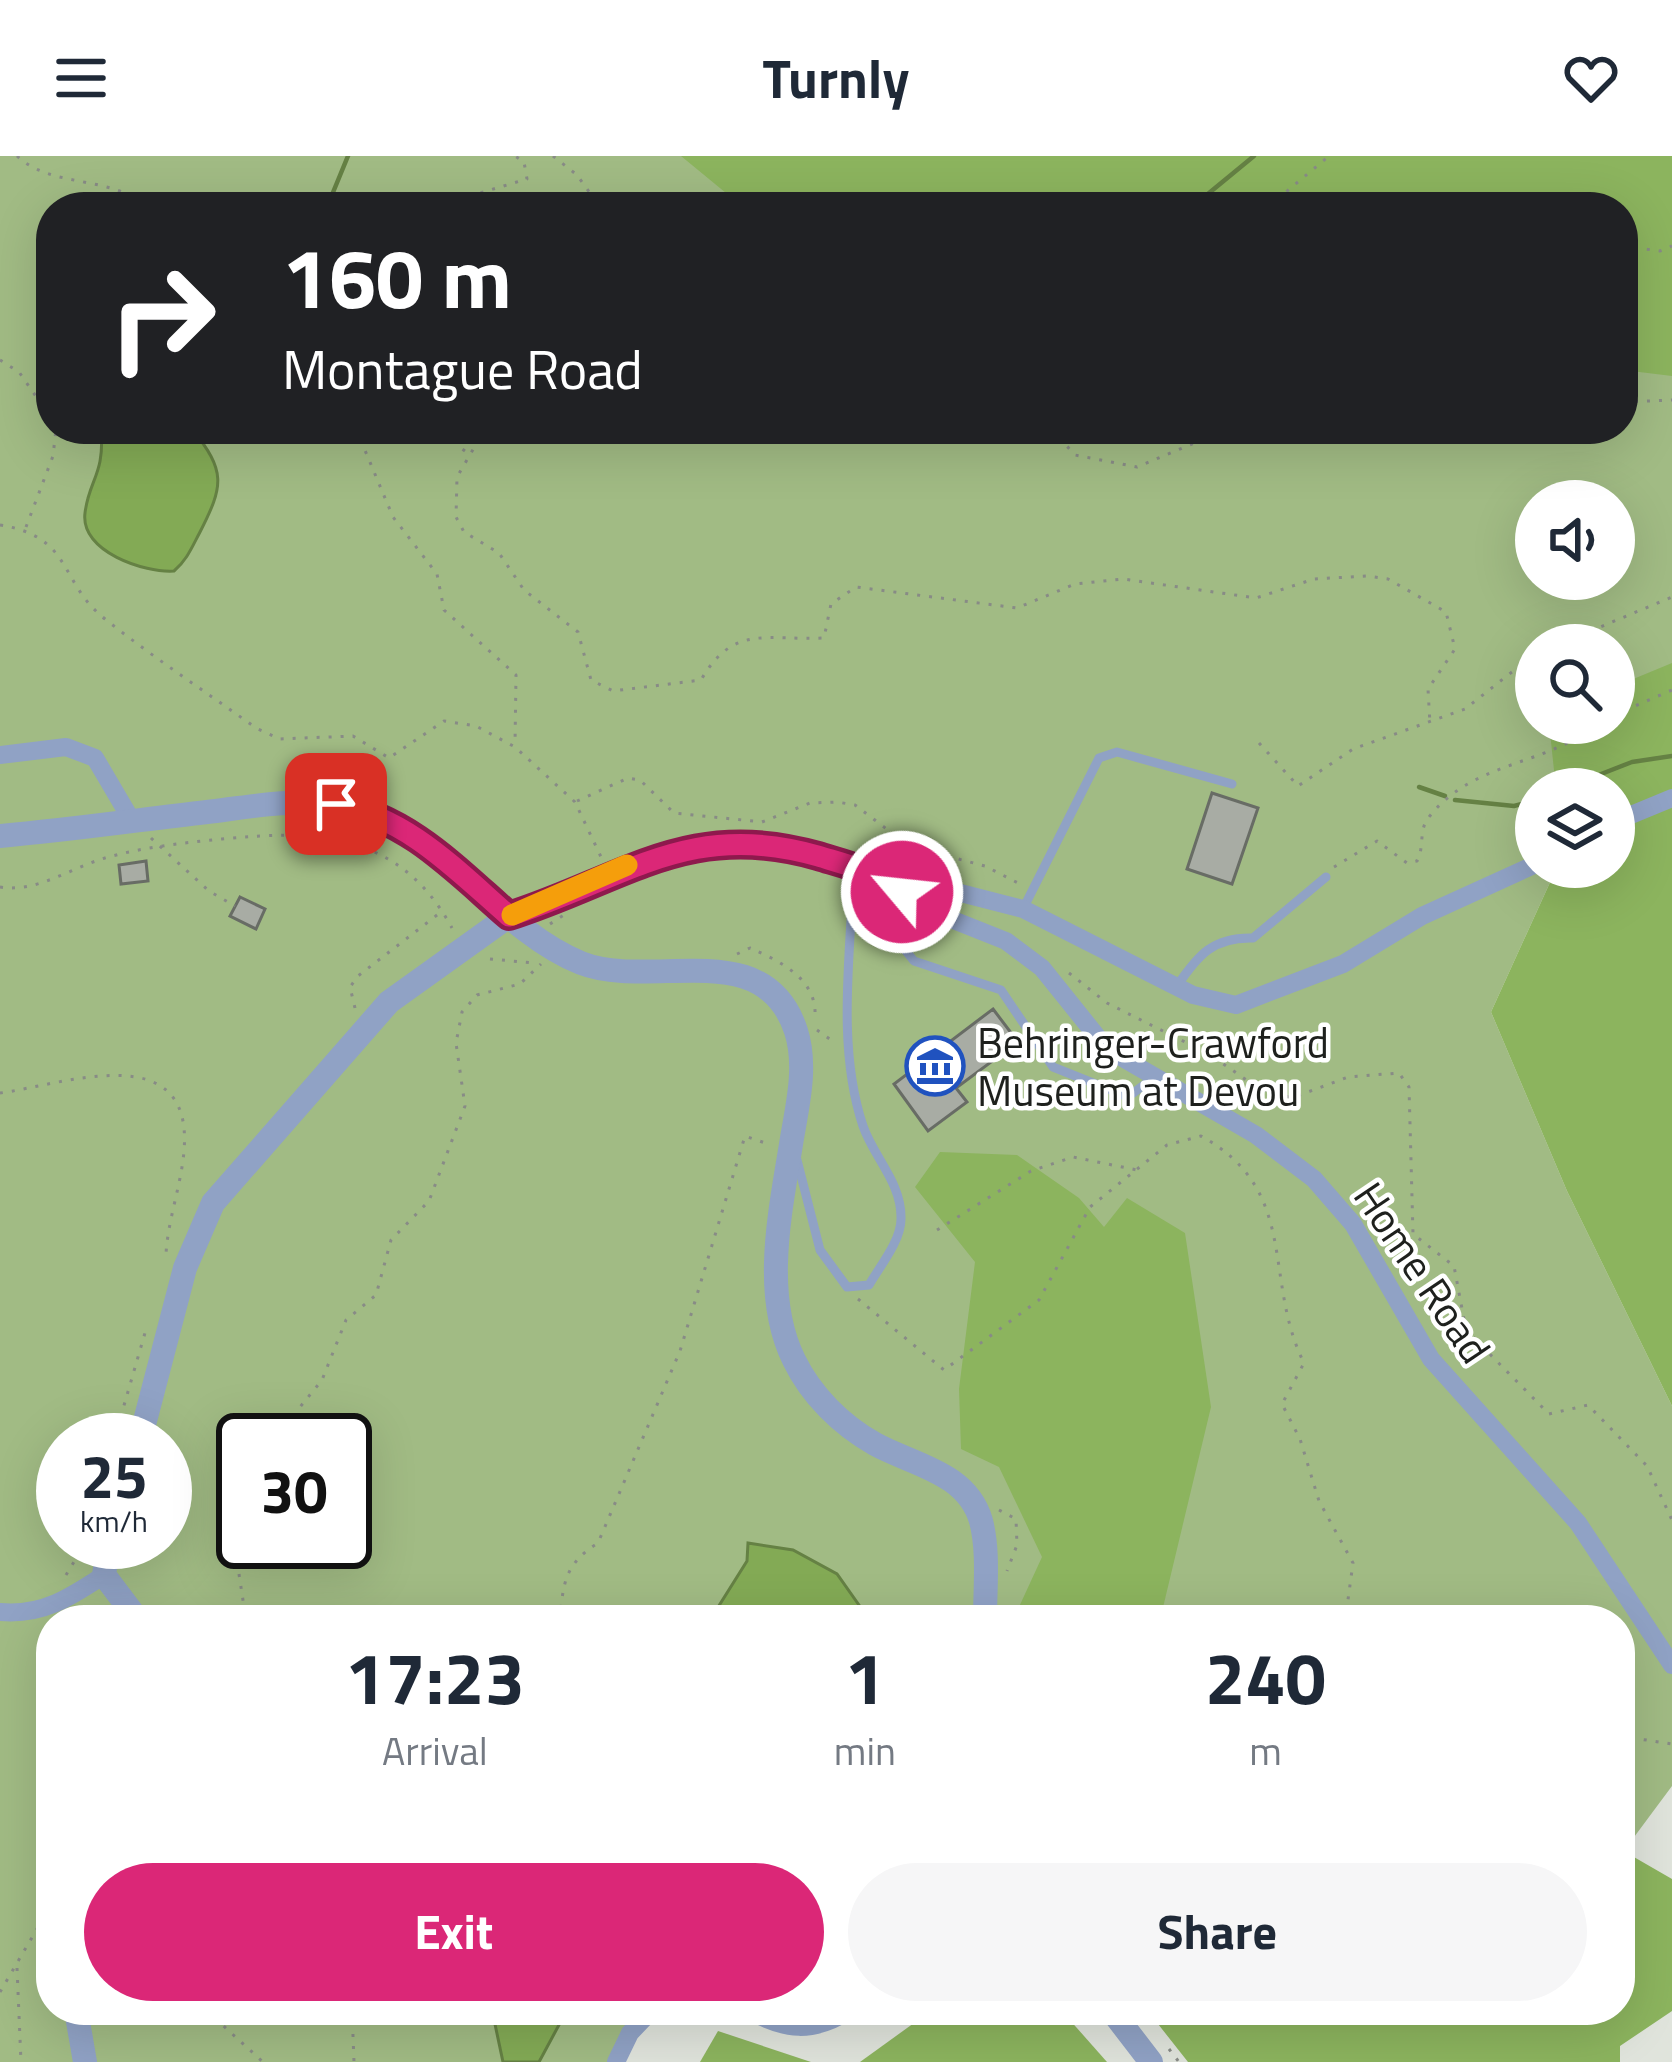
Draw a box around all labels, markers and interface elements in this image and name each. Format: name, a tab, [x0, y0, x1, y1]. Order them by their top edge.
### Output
text: Turnly	[763, 37, 909, 119]
icon: menu	[48, 45, 114, 111]
icon: heart	[1558, 45, 1624, 111]
text: 160 m	[282, 213, 512, 341]
icon: right	[84, 240, 240, 396]
text: Montague Road	[282, 328, 643, 410]
map controls	[1515, 480, 1635, 888]
button: sound	[1515, 480, 1635, 600]
button: search	[1515, 624, 1635, 744]
pin	[285, 753, 387, 855]
button: layers	[1515, 768, 1635, 888]
icon: arrive	[303, 771, 369, 837]
position arrow	[839, 829, 965, 955]
place label: Behringer-Crawford Museum at Devou	[977, 1010, 1329, 1122]
museum icon: Behringer-Crawford Museum at Devou	[904, 1035, 966, 1097]
street label: Home Road	[1339, 1168, 1507, 1376]
speed limit sign: 30	[216, 1413, 372, 1569]
text: 25	[80, 1430, 148, 1521]
text: km/h	[80, 1498, 148, 1544]
text: 17:23	[345, 1622, 525, 1732]
text: 1	[845, 1622, 885, 1732]
text: 240	[1205, 1622, 1326, 1732]
text: Arrival	[382, 1721, 488, 1780]
text: min	[834, 1721, 896, 1780]
text: m	[1249, 1721, 1282, 1780]
button: Exit	[84, 1863, 824, 2001]
button: Share	[848, 1863, 1587, 2001]

